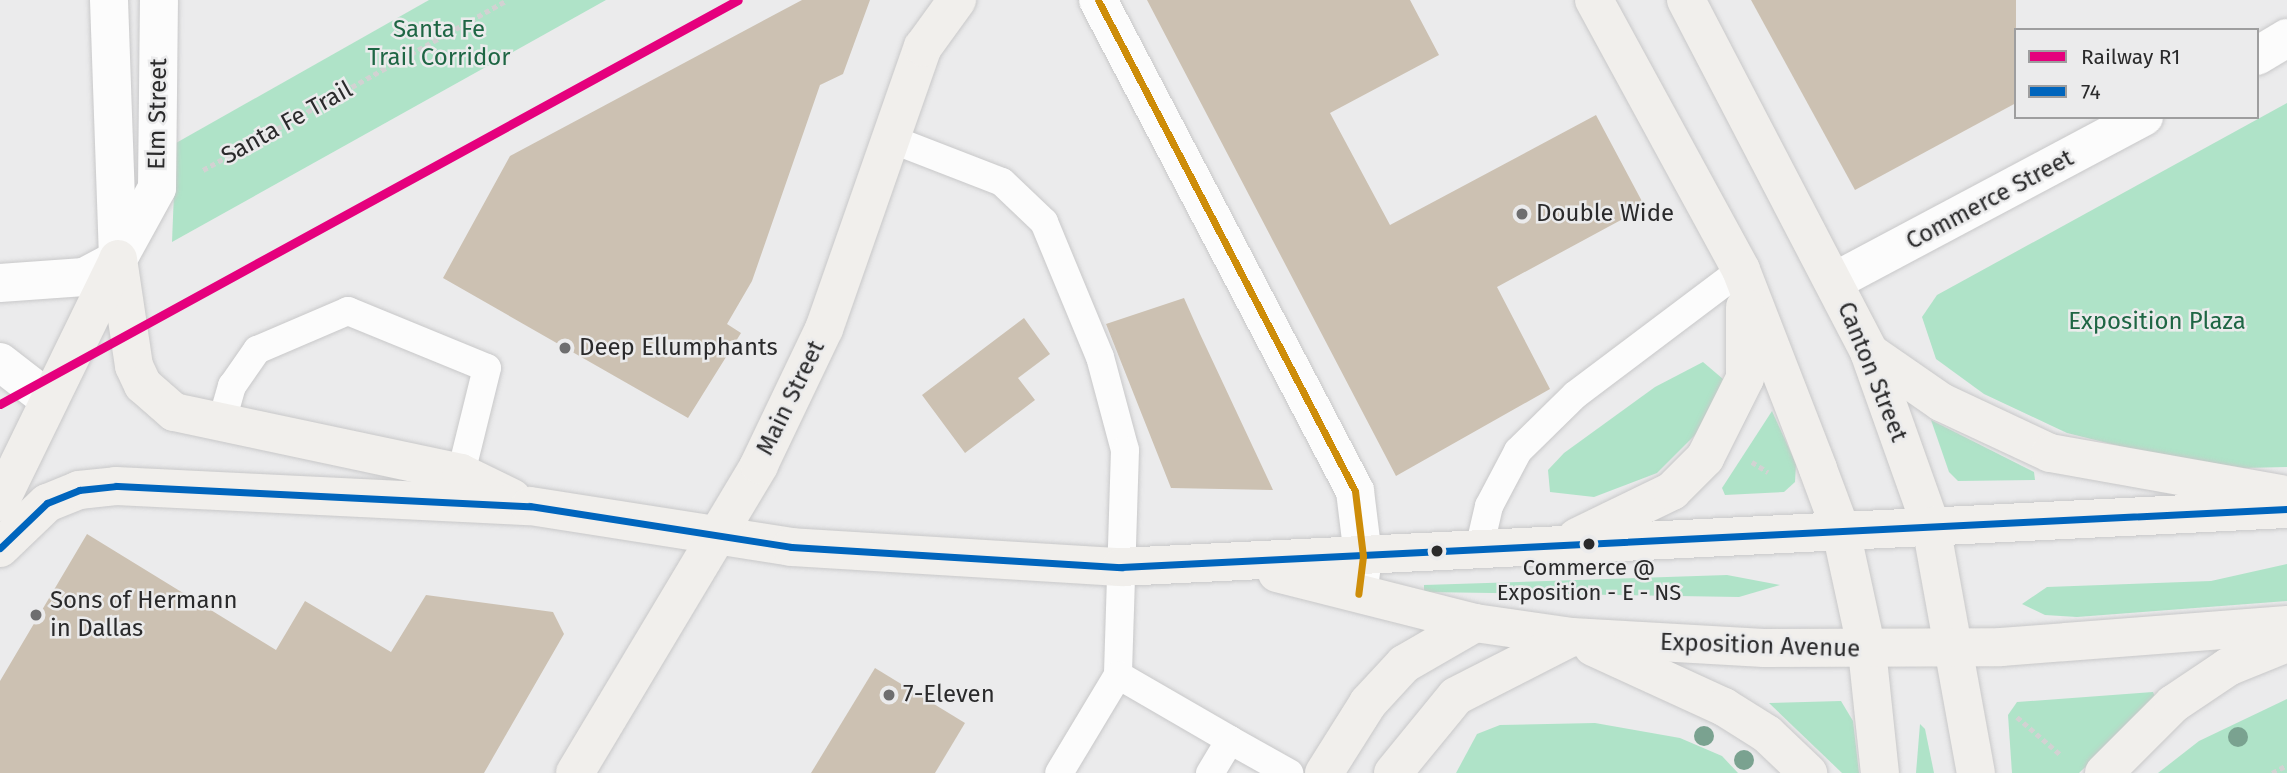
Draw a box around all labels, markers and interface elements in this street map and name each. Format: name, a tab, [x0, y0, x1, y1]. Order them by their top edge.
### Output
park label: Santa Fe Trail Corridor	[367, 16, 511, 72]
legend	[2014, 28, 2259, 119]
text: Railway R1	[2081, 44, 2180, 70]
street label: Elm Street	[143, 58, 173, 170]
street label: Santa Fe Trail	[216, 75, 358, 171]
text: 74	[2081, 79, 2101, 105]
street label: Commerce Street	[1901, 144, 2079, 256]
place label: Double Wide	[1536, 200, 1674, 228]
marker: Double Wide	[1514, 206, 1530, 222]
street label: Canton Street	[1831, 298, 1913, 446]
park label: Exposition Plaza	[2068, 308, 2246, 336]
place label: Deep Ellumphants	[579, 334, 778, 362]
street label: Main Street	[751, 336, 831, 460]
marker: Deep Ellumphants	[557, 340, 573, 356]
marker: Commerce @ Exposition - E - NS	[1582, 537, 1596, 551]
unlabelled marker	[1430, 544, 1444, 558]
place label: Commerce @ Exposition - E - NS	[1497, 554, 1681, 606]
place label: Sons of Hermann in Dallas	[50, 587, 238, 643]
marker: Sons of Hermann in Dallas	[28, 607, 44, 623]
street label: Exposition Avenue	[1659, 628, 1861, 664]
place label: 7-Eleven	[903, 681, 995, 709]
marker: 7-Eleven	[881, 687, 897, 703]

